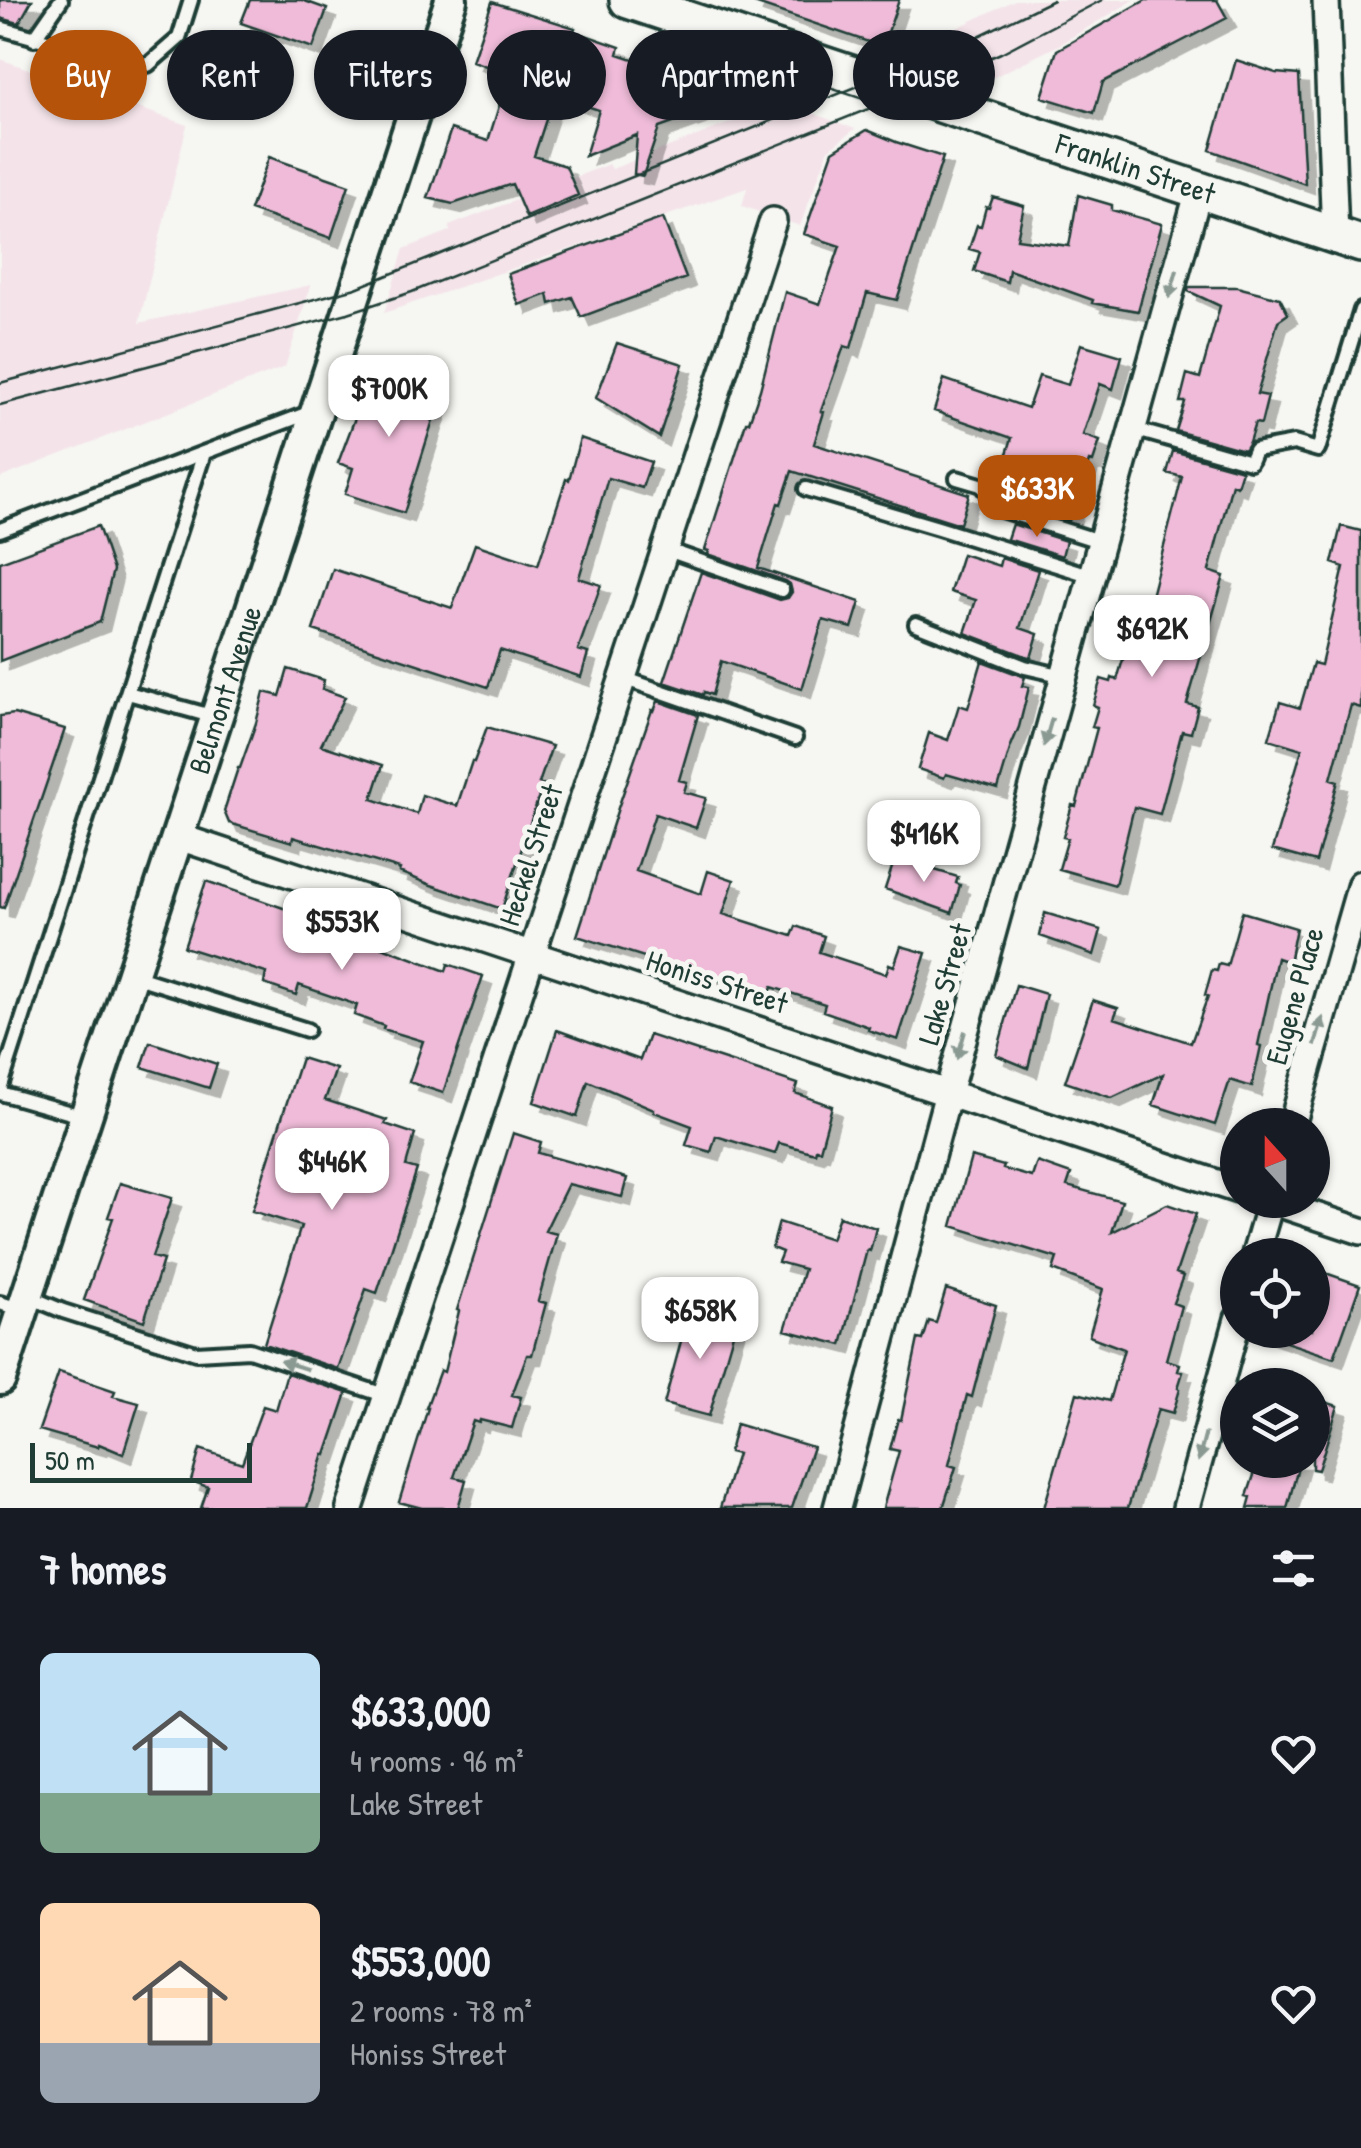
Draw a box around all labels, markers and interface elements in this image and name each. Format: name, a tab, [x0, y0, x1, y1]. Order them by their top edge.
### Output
chip: Buy	[30, 30, 147, 120]
chip: Rent	[167, 30, 294, 120]
chip: Filters	[314, 30, 467, 120]
chip: New	[487, 30, 606, 120]
chip: Apartment	[626, 30, 833, 120]
chip: House	[853, 30, 995, 120]
street label: Franklin Street	[1050, 123, 1221, 213]
one-way arrow	[1165, 269, 1180, 300]
pin: $700K	[319, 355, 459, 440]
text: $700K	[350, 366, 428, 409]
pin: $633K	[967, 455, 1107, 540]
text: $633K	[1000, 466, 1074, 509]
pin: $692K	[1082, 595, 1222, 680]
street label: Belmont Avenue	[178, 600, 271, 779]
text: $692K	[1116, 606, 1188, 649]
one-way arrow	[1040, 717, 1056, 748]
street label: Heckel Street	[488, 778, 572, 931]
pin: $416K	[854, 800, 994, 885]
text: $416K	[889, 811, 959, 854]
pin: $553K	[272, 888, 412, 973]
text: $553K	[305, 899, 379, 942]
street label: Lake Street	[908, 918, 981, 1049]
street label: Eugene Place	[1255, 923, 1333, 1069]
street label: Honiss Street	[642, 939, 794, 1023]
one-way arrow	[1312, 1015, 1327, 1046]
one-way arrow	[953, 1030, 969, 1061]
north arrow	[1220, 1108, 1330, 1218]
map controls	[1220, 1108, 1330, 1478]
pin: $446K	[262, 1128, 402, 1213]
text: $446K	[297, 1139, 367, 1182]
button: locate	[1220, 1238, 1330, 1348]
pin: $658K	[630, 1277, 770, 1362]
text: $658K	[663, 1288, 737, 1331]
one-way arrow	[279, 1357, 309, 1372]
button: layers	[1220, 1368, 1330, 1478]
one-way arrow	[1194, 1432, 1210, 1463]
scale bar	[30, 1438, 252, 1482]
text: 50 m	[45, 1441, 95, 1479]
text: 7 homes	[40, 1540, 166, 1597]
icon: filters	[1266, 1541, 1321, 1596]
text: $633,000	[350, 1682, 491, 1739]
icon: home	[120, 1693, 240, 1813]
icon: heart	[1266, 1726, 1321, 1781]
text: 4 rooms · 96 m²	[350, 1739, 524, 1782]
text: Lake Street	[350, 1782, 482, 1825]
text: $553,000	[350, 1932, 491, 1989]
icon: home	[120, 1943, 240, 2063]
icon: heart	[1266, 1976, 1321, 2031]
text: 2 rooms · 78 m²	[350, 1989, 532, 2032]
text: Honiss Street	[350, 2032, 506, 2075]

